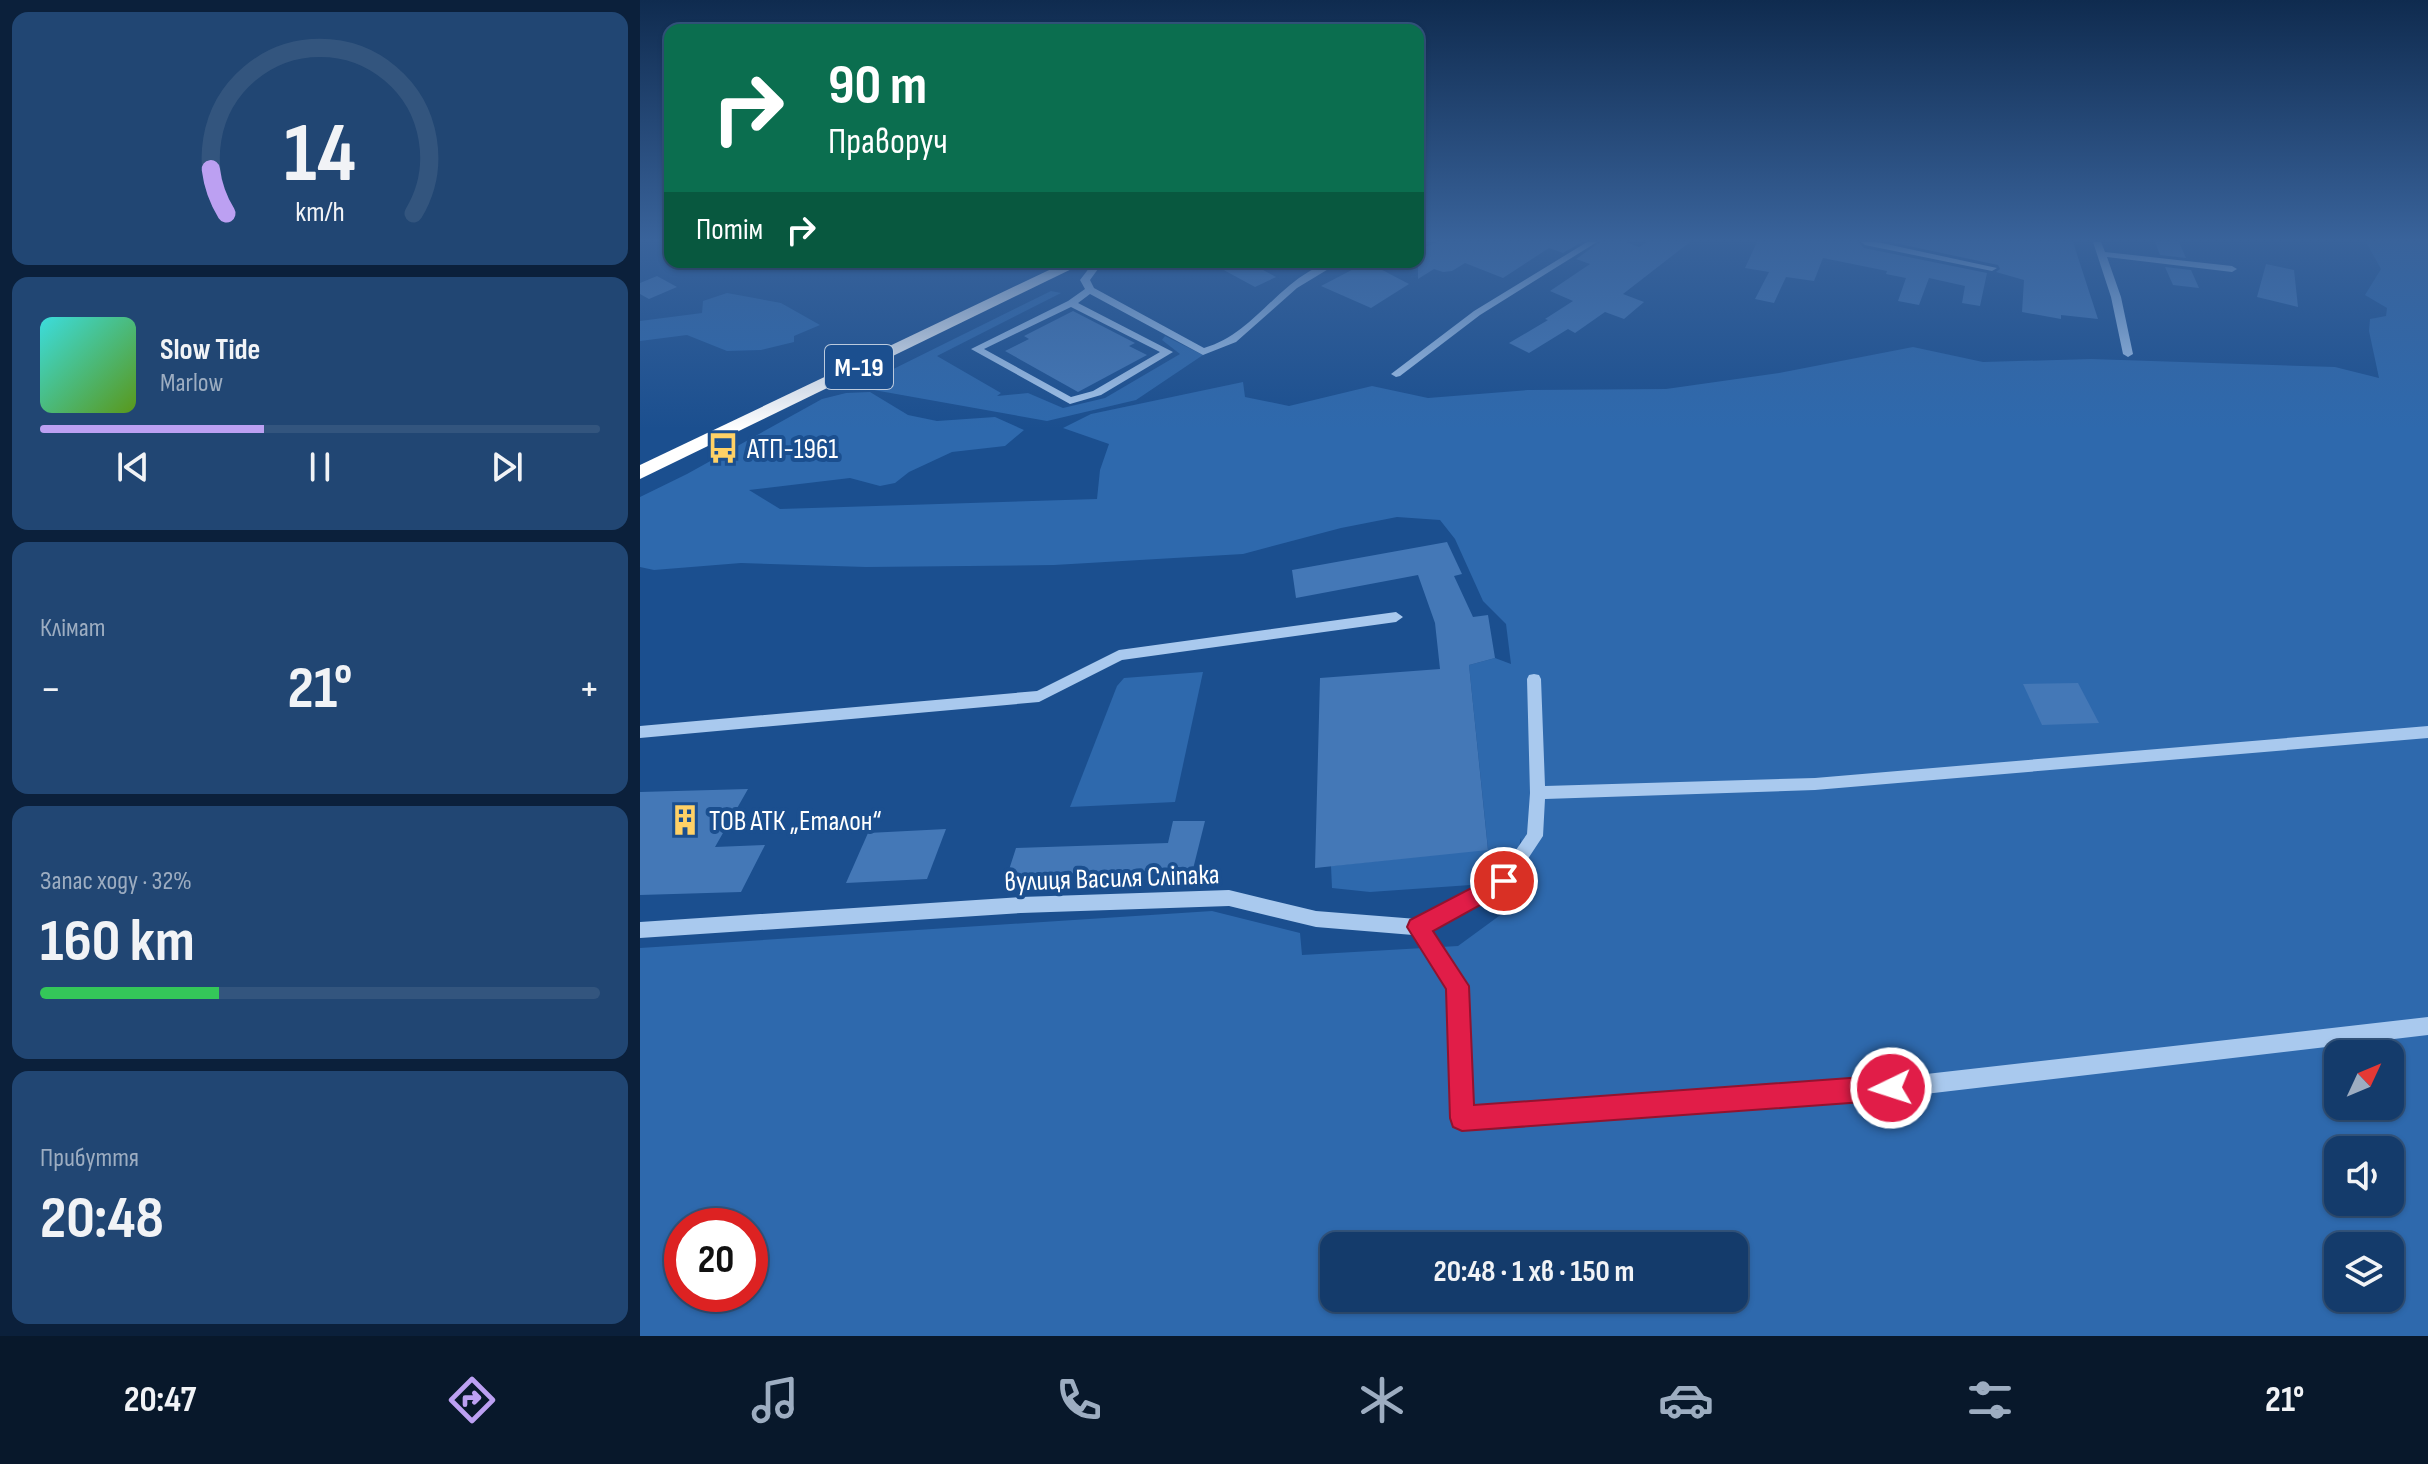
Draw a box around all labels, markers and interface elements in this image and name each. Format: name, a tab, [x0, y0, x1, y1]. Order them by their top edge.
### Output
text: 90 m	[828, 53, 927, 120]
icon: right	[696, 56, 800, 160]
text: 14	[284, 105, 356, 205]
text: Праворуч	[828, 121, 948, 164]
text: km/h	[295, 196, 345, 231]
icon: right	[779, 208, 823, 252]
text: Потім	[696, 212, 763, 248]
text: Slow Tide	[160, 332, 260, 368]
road number: М-19	[825, 345, 893, 389]
text: Marlow	[160, 368, 223, 399]
bus stop icon: АТП-1961	[706, 431, 740, 465]
place label: АТП-1961	[746, 433, 838, 466]
icon: previous	[111, 445, 155, 489]
icon: pause	[298, 445, 342, 489]
icon: next	[485, 445, 529, 489]
text: Клімат	[40, 613, 105, 644]
text: 21°	[287, 653, 353, 725]
text: −	[40, 663, 62, 716]
text: +	[578, 663, 600, 716]
building icon: ТОВ АТК „Еталон“	[668, 803, 702, 837]
place label: ТОВ АТК „Еталон“	[709, 805, 881, 838]
pin	[1470, 847, 1538, 915]
street label: вулиця Василя Сліпака	[1004, 858, 1220, 899]
icon: arrive	[1482, 859, 1526, 903]
text: Запас ходу · 32%	[40, 866, 192, 897]
text: 160 km	[40, 906, 195, 978]
north arrow	[2324, 1040, 2404, 1120]
map controls	[2324, 1040, 2404, 1312]
position arrow	[1849, 1046, 1933, 1130]
button: sound	[2324, 1136, 2404, 1216]
text: Прибуття	[40, 1143, 139, 1174]
text: 20:48	[40, 1183, 164, 1255]
speed limit sign: 20	[664, 1208, 768, 1312]
button: layers	[2324, 1232, 2404, 1312]
text: 20:48 · 1 хв · 150 m	[1434, 1254, 1634, 1290]
icon: directions	[444, 1372, 500, 1428]
icon: music	[747, 1372, 803, 1428]
icon: phone	[1051, 1372, 1107, 1428]
icon: climate	[1354, 1372, 1410, 1428]
icon: car	[1658, 1372, 1714, 1428]
icon: filters	[1962, 1372, 2018, 1428]
text: 20:47	[124, 1379, 196, 1422]
text: 21°	[2265, 1379, 2304, 1422]

